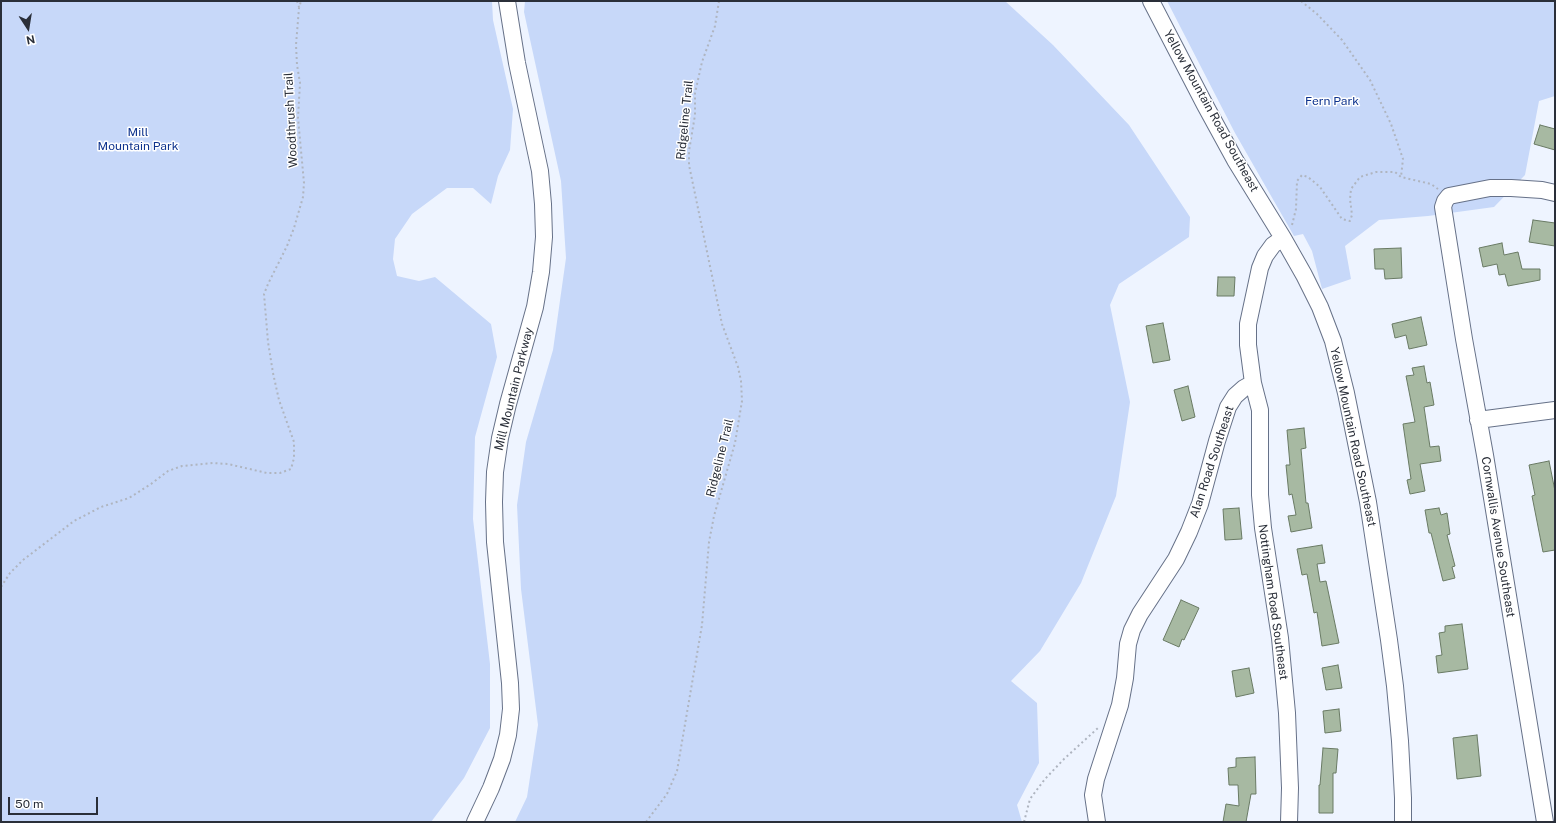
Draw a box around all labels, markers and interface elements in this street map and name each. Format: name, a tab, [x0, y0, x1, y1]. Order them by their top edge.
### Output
north arrow	[8, 8, 48, 48]
street label: Yellow Mountain Road Southeast	[1160, 28, 1262, 194]
text: N	[25, 33, 36, 47]
street label: Woodthrush Trail	[281, 72, 301, 168]
street label: Ridgeline Trail	[674, 79, 696, 161]
park label: Fern Park	[1305, 94, 1359, 108]
park label: Mill Mountain Park	[98, 125, 178, 153]
street label: Mill Mountain Parkway	[492, 326, 536, 452]
street label: Yellow Mountain Road Southeast	[1327, 346, 1379, 528]
street label: Alan Road Southeast	[1187, 404, 1237, 520]
street label: Ridgeline Trail	[703, 417, 737, 499]
street label: Cornwallis Avenue Southeast	[1478, 456, 1518, 618]
street label: Nottingham Road Southeast	[1255, 523, 1291, 681]
scale bar	[10, 789, 100, 815]
text: 50 m	[15, 797, 43, 811]

